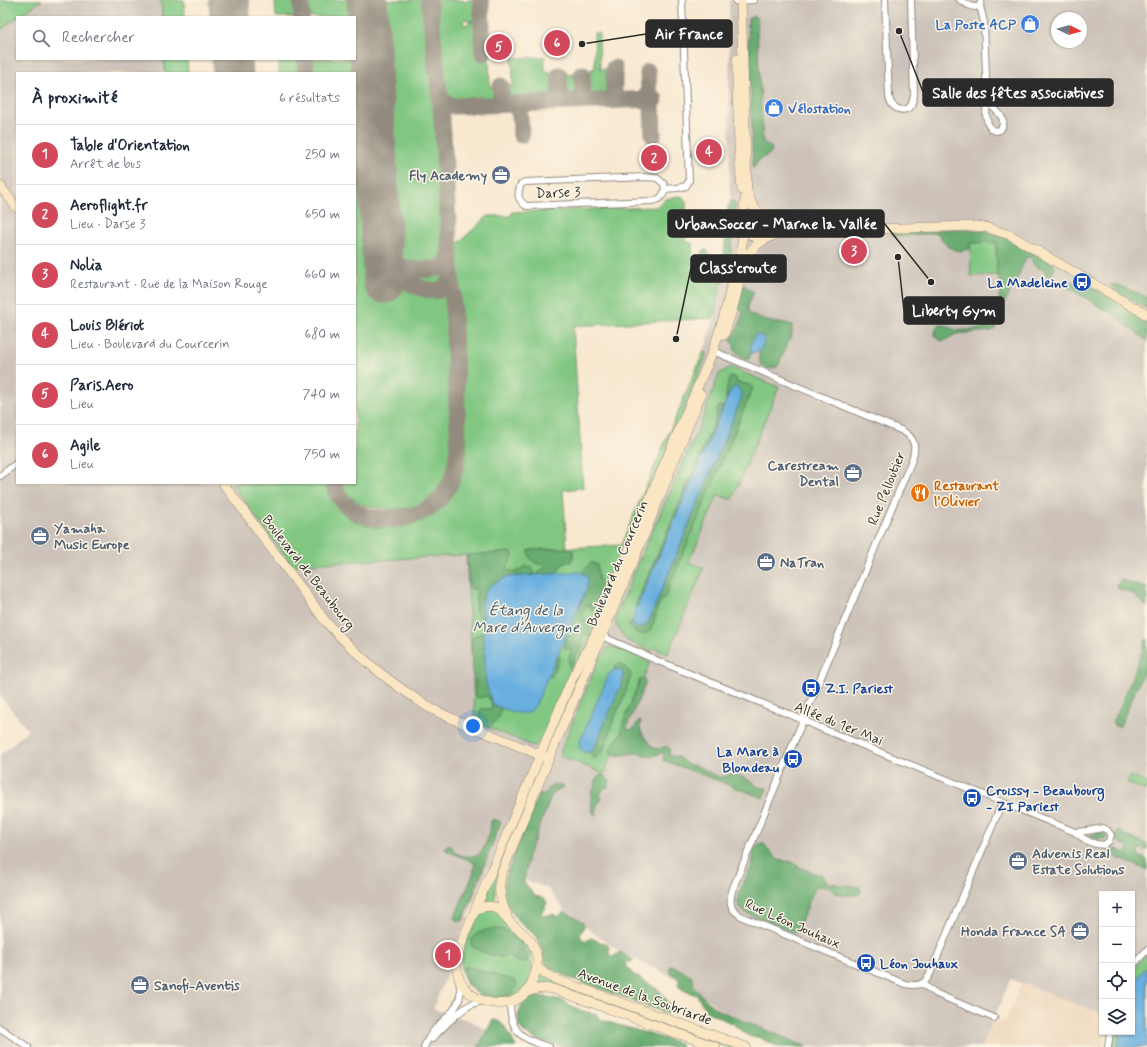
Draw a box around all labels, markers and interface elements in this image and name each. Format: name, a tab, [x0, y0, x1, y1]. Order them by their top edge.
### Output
north arrow	[1051, 12, 1087, 48]
shop icon: La Poste ACP	[1019, 13, 1041, 35]
search box	[16, 16, 356, 60]
place label: La Poste ACP	[936, 16, 1017, 34]
callout: Air France	[646, 20, 732, 47]
text: Air France	[655, 25, 723, 45]
icon: search	[30, 27, 52, 49]
text: Rechercher	[62, 28, 135, 48]
pin: 6	[544, 28, 570, 58]
pin: 5	[486, 32, 512, 62]
callout: Salle des fêtes associatives	[923, 79, 1113, 106]
text: Salle des fêtes associatives	[932, 84, 1104, 104]
text: À proximité	[32, 87, 117, 109]
text: 6 résultats	[279, 90, 340, 107]
shop icon: Vélostation	[763, 97, 785, 119]
place label: Vélostation	[788, 100, 851, 118]
text: Table d'Orientation	[70, 136, 190, 156]
pin: 4	[696, 137, 722, 167]
pin: 2	[641, 143, 667, 173]
text: 1	[42, 146, 48, 163]
text: 250 m	[305, 146, 340, 163]
text: Arrêt de bus	[70, 156, 141, 173]
office icon: Fly Academy	[490, 164, 512, 186]
place label: Fly Academy	[409, 167, 487, 185]
street label: Darse 3	[535, 183, 581, 203]
text: Aeroflight.fr	[70, 196, 148, 216]
text: 2	[42, 206, 48, 223]
text: 650 m	[305, 206, 340, 223]
callout: UrbanSoccer - Marne la Vallée	[668, 210, 884, 237]
text: UrbanSoccer - Marne la Vallée	[675, 215, 878, 235]
text: Lieu · Darse 3	[70, 216, 145, 233]
pin: 3	[841, 236, 867, 266]
callout: Class'croute	[691, 255, 786, 282]
text: Nolia	[70, 256, 102, 276]
text: Class'croute	[699, 259, 777, 279]
text: 3	[42, 266, 48, 283]
text: 660 m	[304, 266, 340, 283]
bus stop icon: La Madeleine	[1071, 271, 1093, 293]
place label: La Madeleine	[988, 274, 1068, 292]
text: Restaurant · Rue de la Maison Rouge	[70, 276, 268, 293]
callout: Liberty Gym	[904, 297, 1004, 324]
text: Liberty Gym	[912, 302, 996, 322]
text: Louis Blériot	[70, 316, 144, 336]
text: 4	[41, 326, 49, 343]
text: 680 m	[305, 326, 340, 343]
text: Lieu · Boulevard du Courcerin	[70, 336, 230, 353]
text: Paris.Aero	[70, 376, 133, 396]
text: 5	[41, 386, 49, 403]
text: 740 m	[303, 386, 340, 403]
text: Lieu	[70, 396, 94, 413]
text: Agile	[70, 436, 101, 456]
text: 6	[42, 446, 48, 463]
text: 750 m	[304, 446, 340, 463]
street label: Rue Pelloutier	[864, 449, 910, 528]
text: Lieu	[70, 456, 94, 473]
place label: Carestream Dental	[767, 457, 839, 491]
office icon: Carestream Dental	[842, 462, 864, 484]
place label: Restaurant l'Olivier	[934, 477, 999, 511]
restaurant icon: Restaurant l'Olivier	[909, 482, 931, 504]
street label: Boulevard du Courcerin	[583, 498, 653, 629]
street label: Boulevard de Beaubourg	[257, 512, 359, 634]
place label: Yamaha Music Europe	[54, 520, 130, 554]
office icon: Yamaha Music Europe	[29, 525, 51, 547]
office icon: NaTran	[755, 551, 777, 573]
place label: NaTran	[780, 554, 824, 572]
water label: Étang de la Mare d’Auvergne	[473, 600, 580, 639]
bus stop icon: Z.I. Pariest	[800, 677, 822, 699]
place label: Z.I. Pariest	[825, 680, 893, 698]
street label: Allée du 1er Mai	[792, 698, 886, 750]
your location	[463, 716, 483, 736]
place label: La Mare à Blondeau	[717, 743, 780, 777]
bus stop icon: La Mare à Blondeau	[782, 748, 804, 770]
place label: Croissy - Beaubourg - ZI Pariest	[986, 782, 1104, 816]
bus stop icon: Croissy - Beaubourg - ZI Pariest	[961, 787, 983, 809]
place label: Advenis Real Estate Solutions	[1032, 845, 1125, 879]
office icon: Advenis Real Estate Solutions	[1007, 850, 1029, 872]
map controls	[1099, 891, 1135, 1035]
button: +	[1099, 891, 1135, 927]
street label: Rue Léon Jouhaux	[742, 895, 843, 953]
office icon: Honda France SA	[1069, 920, 1091, 942]
place label: Honda France SA	[961, 923, 1066, 941]
button: −	[1099, 927, 1135, 963]
pin: 1	[435, 940, 461, 970]
bus stop icon: Léon Jouhaux	[855, 952, 877, 974]
place label: Léon Jouhaux	[880, 955, 959, 973]
button: locate	[1099, 963, 1135, 999]
street label: Avenue de la Soubriarde	[575, 964, 714, 1030]
office icon: Sanofi-Aventis	[129, 974, 151, 996]
place label: Sanofi-Aventis	[154, 977, 240, 995]
button: layers	[1099, 999, 1135, 1035]

